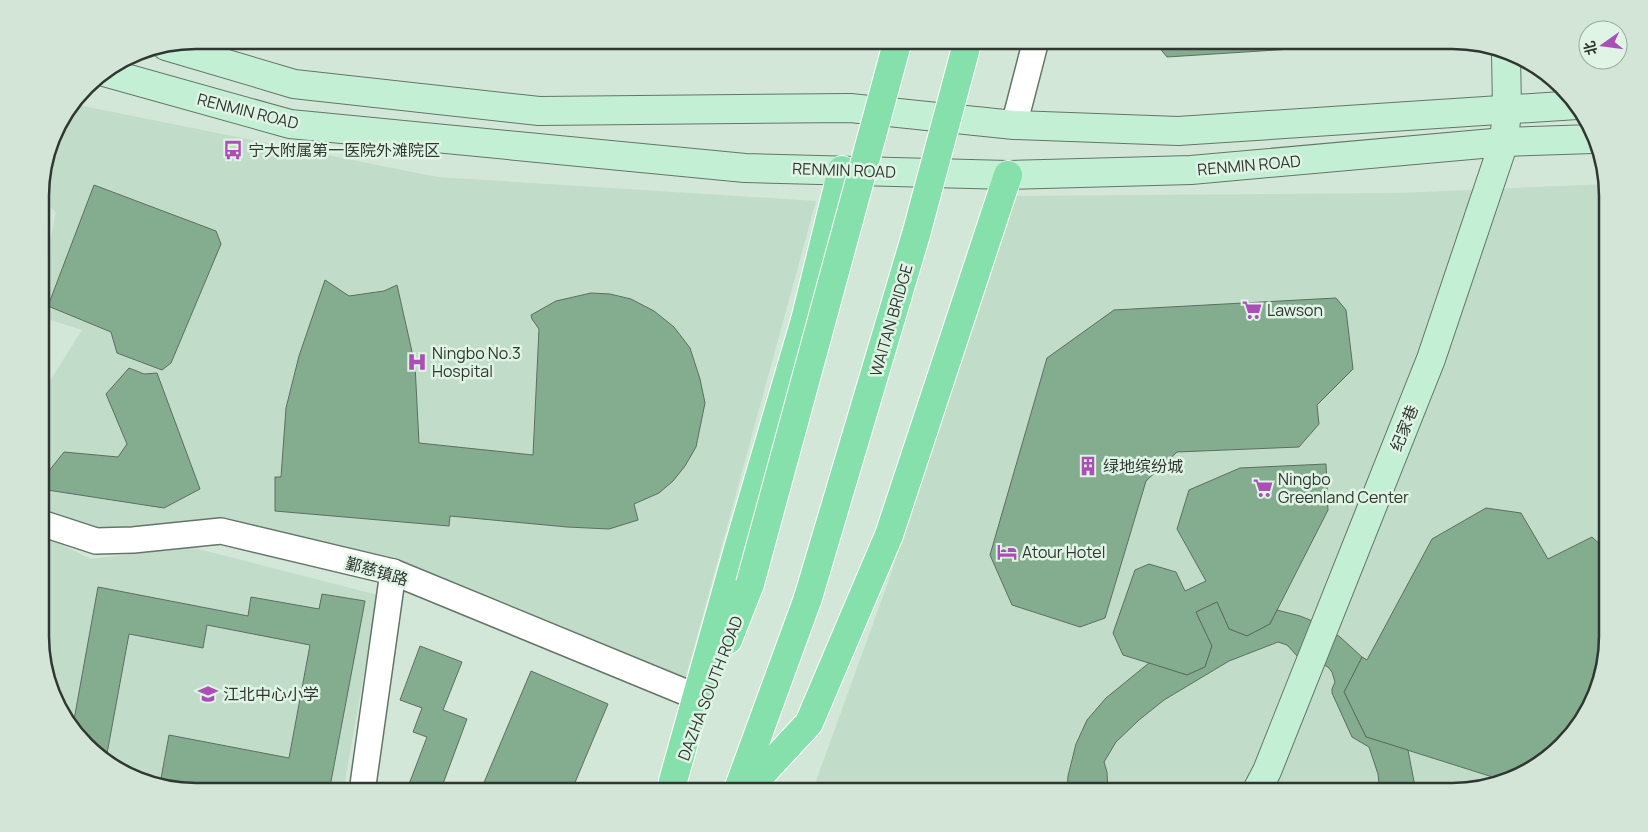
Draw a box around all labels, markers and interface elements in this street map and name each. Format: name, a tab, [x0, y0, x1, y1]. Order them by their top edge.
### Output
north arrow	[1578, 20, 1628, 70]
text: 北	[1579, 39, 1601, 57]
street label: RENMIN ROAD	[195, 88, 301, 134]
bus stop icon: 宁大附属第一医院外滩院区	[222, 139, 244, 161]
place label: 宁大附属第一医院外滩院区	[248, 139, 440, 161]
street label: RENMIN ROAD	[1196, 149, 1302, 180]
street label: RENMIN ROAD	[792, 157, 896, 183]
street label: WAITAN BRIDGE	[864, 261, 918, 379]
supermarket icon: Lawson	[1241, 299, 1263, 321]
place label: Lawson	[1267, 299, 1323, 321]
place label: Ningbo No.3 Hospital	[432, 342, 521, 382]
hospital icon: Ningbo No.3 Hospital	[406, 351, 428, 373]
street label: 纪家巷	[1385, 402, 1423, 454]
building icon: 绿地缤纷城	[1077, 455, 1099, 477]
place label: 绿地缤纷城	[1103, 455, 1183, 477]
place label: Ningbo Greenland Center	[1278, 468, 1409, 508]
supermarket icon: Ningbo Greenland Center	[1252, 477, 1274, 499]
hotel icon: Atour Hotel	[996, 541, 1018, 563]
place label: Atour Hotel	[1022, 541, 1105, 563]
street label: 鄞慈镇路	[343, 552, 411, 590]
street label: DAZHA SOUTH ROAD	[672, 612, 748, 763]
school or university icon: 江北中心小学	[197, 683, 219, 705]
place label: 江北中心小学	[223, 683, 319, 705]

